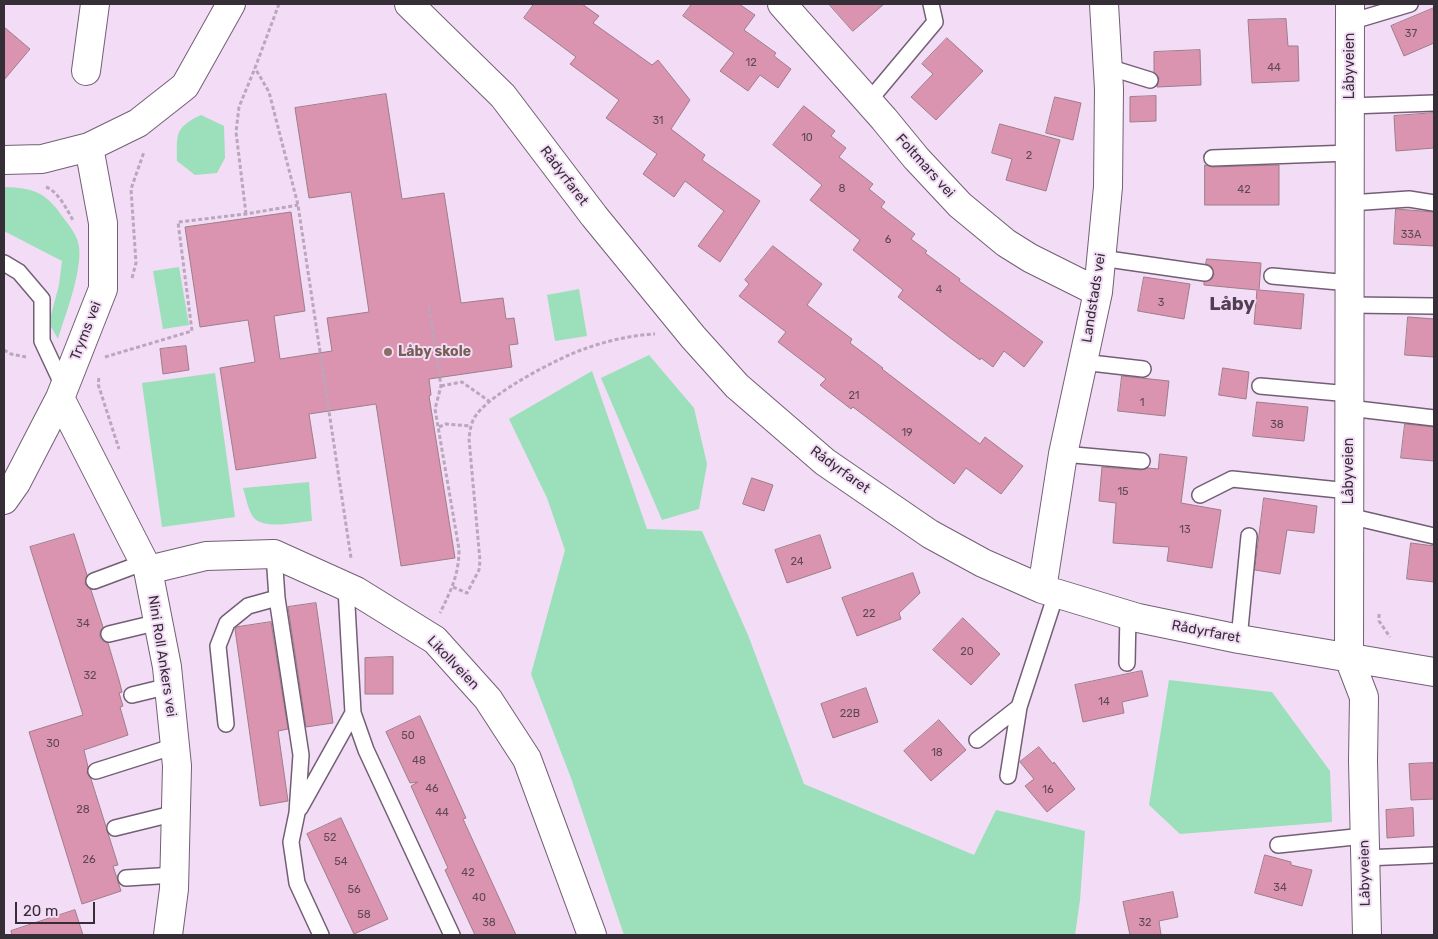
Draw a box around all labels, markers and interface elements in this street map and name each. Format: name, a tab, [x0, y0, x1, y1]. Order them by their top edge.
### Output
house number: 37	[1405, 27, 1417, 41]
street label: Låbyveien	[1342, 33, 1358, 99]
house number: 12	[745, 56, 757, 70]
house number: 44	[1267, 61, 1281, 75]
house number: 31	[652, 114, 664, 128]
house number: 10	[801, 131, 813, 145]
street label: Foltmars vei	[892, 131, 958, 201]
street label: Rådyrfaret	[536, 143, 592, 209]
house number: 2	[1026, 149, 1032, 163]
house number: 8	[839, 182, 845, 196]
house number: 42	[1237, 183, 1251, 197]
house number: 33A	[1401, 228, 1421, 242]
house number: 6	[885, 233, 891, 247]
street label: Landstads vei	[1079, 252, 1109, 344]
house number: 4	[936, 283, 942, 297]
district label: Låby	[1209, 294, 1255, 316]
house number: 3	[1158, 296, 1164, 310]
street label: Tryms vei	[67, 299, 105, 363]
place label: Låby skole	[398, 344, 471, 360]
marker: Låby skole	[382, 346, 394, 358]
house number: 21	[848, 389, 860, 403]
house number: 1	[1140, 396, 1144, 410]
house number: 38	[1270, 418, 1284, 432]
house number: 19	[901, 426, 913, 440]
street label: Låbyveien	[1341, 438, 1357, 504]
street label: Rådyrfaret	[807, 443, 873, 497]
house number: 15	[1117, 485, 1129, 499]
house number: 13	[1179, 523, 1191, 537]
house number: 24	[790, 555, 804, 569]
street label: Nini Roll Ankers vei	[144, 594, 180, 718]
house number: 22	[863, 607, 875, 621]
house number: 34	[76, 617, 90, 631]
street label: Rådyrfaret	[1170, 617, 1242, 647]
street label: Likollveien	[423, 633, 483, 693]
house number: 20	[960, 645, 974, 659]
house number: 32	[83, 669, 97, 683]
house number: 14	[1098, 695, 1110, 709]
house number: 22B	[840, 707, 860, 721]
house number: 50	[401, 729, 415, 743]
house number: 30	[46, 737, 60, 751]
house number: 18	[931, 746, 943, 760]
house number: 48	[412, 754, 426, 768]
house number: 46	[425, 782, 439, 796]
house number: 16	[1042, 783, 1054, 797]
house number: 28	[76, 803, 90, 817]
house number: 44	[435, 806, 449, 820]
house number: 52	[324, 831, 336, 845]
street label: Låbyveien	[1356, 840, 1374, 906]
house number: 26	[82, 853, 96, 867]
house number: 54	[334, 855, 348, 869]
house number: 42	[461, 866, 475, 880]
house number: 34	[1273, 881, 1287, 895]
house number: 56	[347, 883, 361, 897]
house number: 40	[472, 891, 486, 905]
scale bar	[18, 892, 98, 924]
text: 20 m	[23, 902, 58, 920]
house number: 58	[357, 908, 371, 922]
house number: 38	[482, 916, 496, 930]
house number: 32	[1138, 916, 1152, 930]

